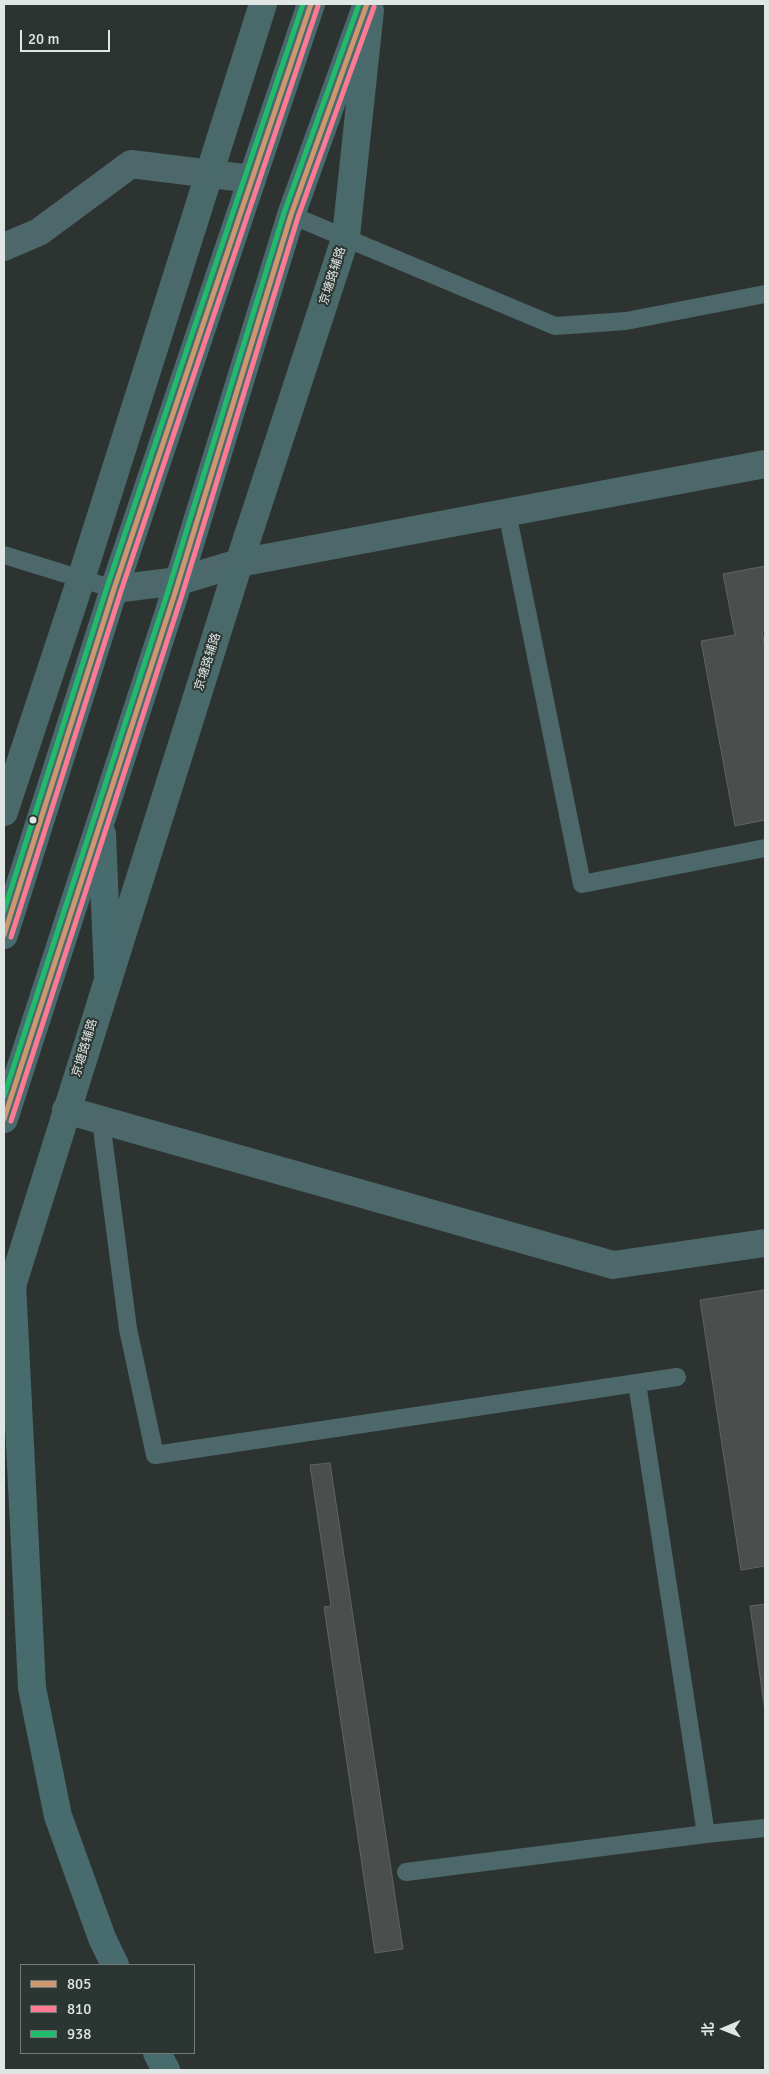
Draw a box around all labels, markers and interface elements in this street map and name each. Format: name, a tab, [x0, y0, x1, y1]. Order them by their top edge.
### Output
scale bar	[22, 20, 112, 52]
text: 20 m	[28, 30, 59, 48]
street label: 京塘路辅路	[317, 245, 349, 307]
street label: 京塘路辅路	[192, 631, 224, 693]
unlabelled marker	[28, 815, 38, 825]
street label: 京塘路辅路	[69, 1017, 101, 1079]
legend	[20, 1964, 195, 2054]
text: 805	[67, 1975, 91, 1993]
text: 810	[67, 2000, 91, 2018]
north arrow	[699, 2004, 749, 2054]
text: 北	[700, 2022, 717, 2036]
text: 938	[67, 2025, 91, 2043]

